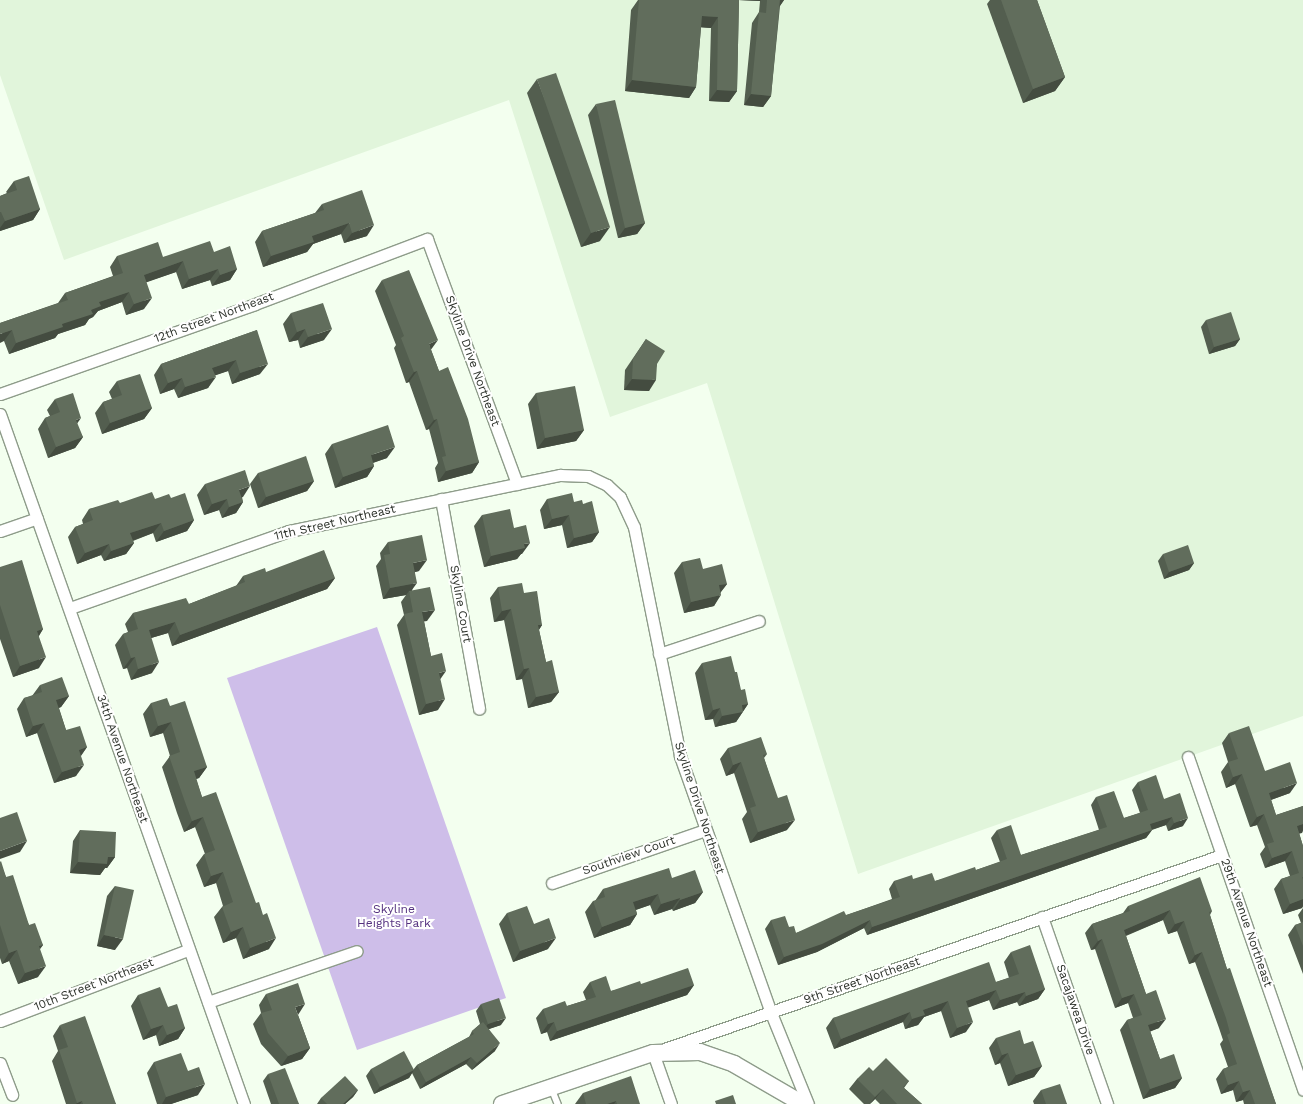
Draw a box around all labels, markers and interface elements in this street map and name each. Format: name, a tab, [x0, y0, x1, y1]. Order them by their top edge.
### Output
street label: 12th Street Northeast	[152, 290, 276, 346]
street label: Skyline Drive Northeast	[442, 294, 502, 428]
street label: 11th Street Northeast	[273, 502, 397, 544]
street label: Skyline Court	[446, 564, 474, 644]
street label: 34th Avenue Northeast	[93, 693, 151, 825]
street label: Skyline Drive Northeast	[671, 740, 727, 876]
street label: Southview Court	[581, 833, 677, 879]
street label: 29th Avenue Northeast	[1217, 857, 1275, 989]
park label: Skyline Heights Park	[357, 903, 431, 931]
street label: 9th Street Northeast	[802, 954, 922, 1008]
street label: 10th Street Northeast	[32, 956, 156, 1014]
street label: Sacajawea Drive	[1053, 963, 1097, 1057]

